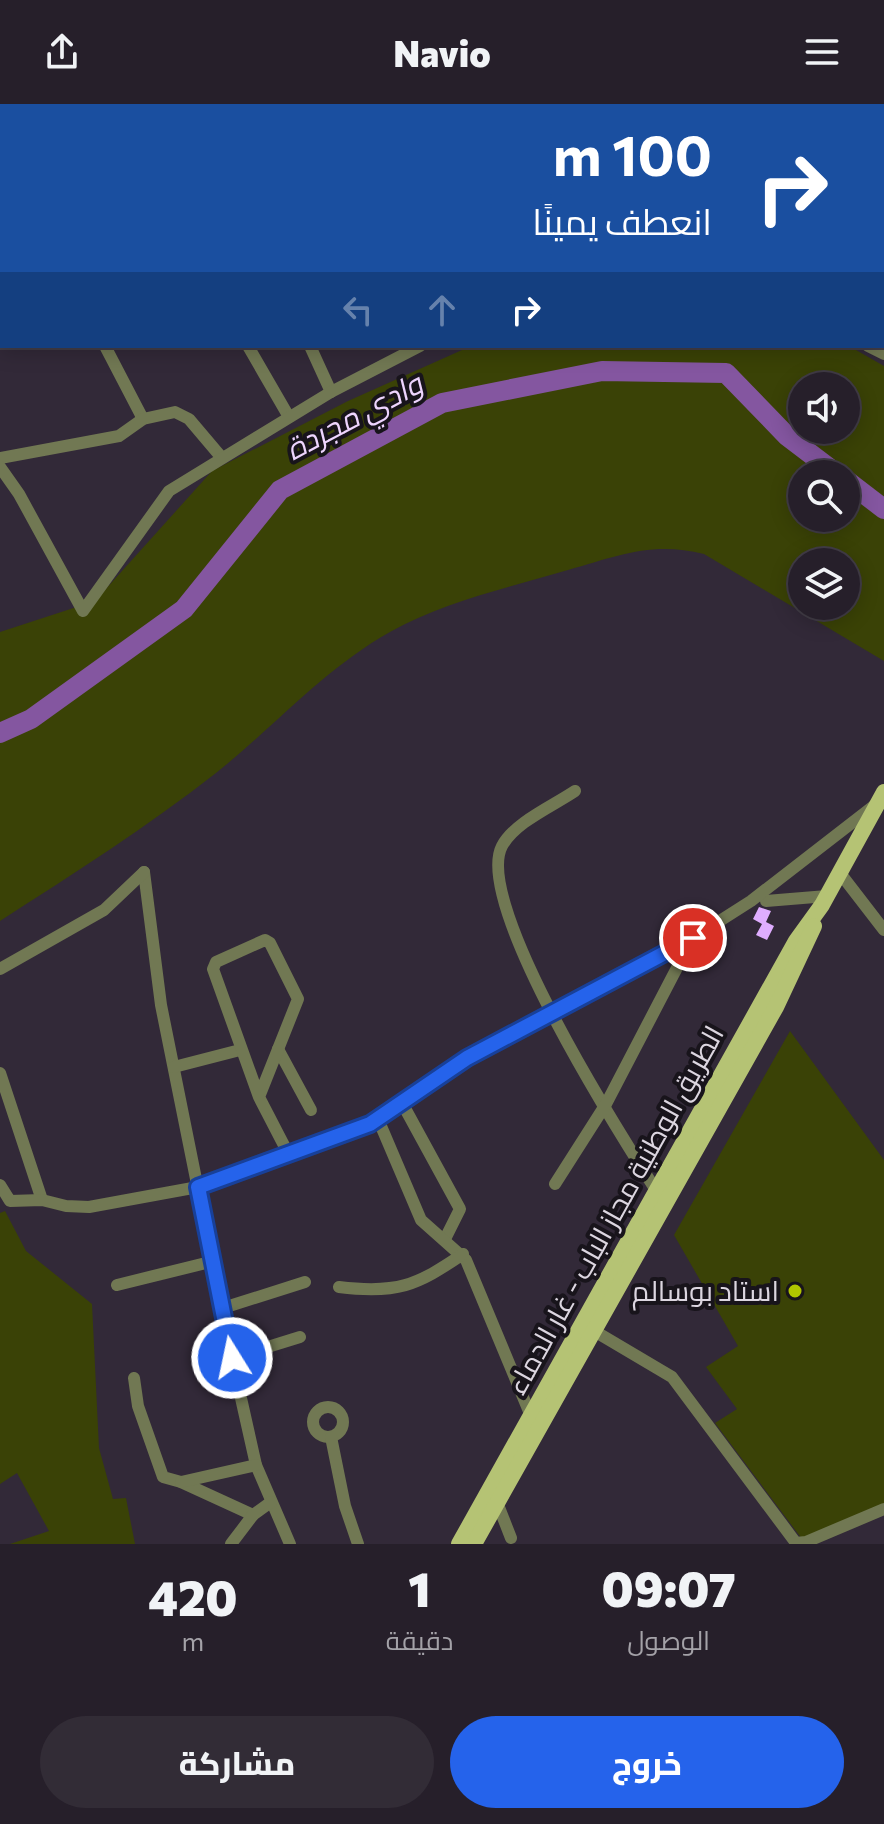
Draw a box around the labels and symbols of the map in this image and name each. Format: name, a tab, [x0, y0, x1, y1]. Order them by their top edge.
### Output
water label: وادي مجردة	[278, 363, 432, 472]
pin	[659, 904, 727, 972]
street label: الطريق الوطنية مجاز الباب - غار الدماء	[498, 1019, 731, 1400]
place label: استاد بوسالم	[632, 1273, 779, 1311]
marker: استاد بوسالم	[786, 1282, 804, 1300]
position arrow	[190, 1316, 274, 1400]

